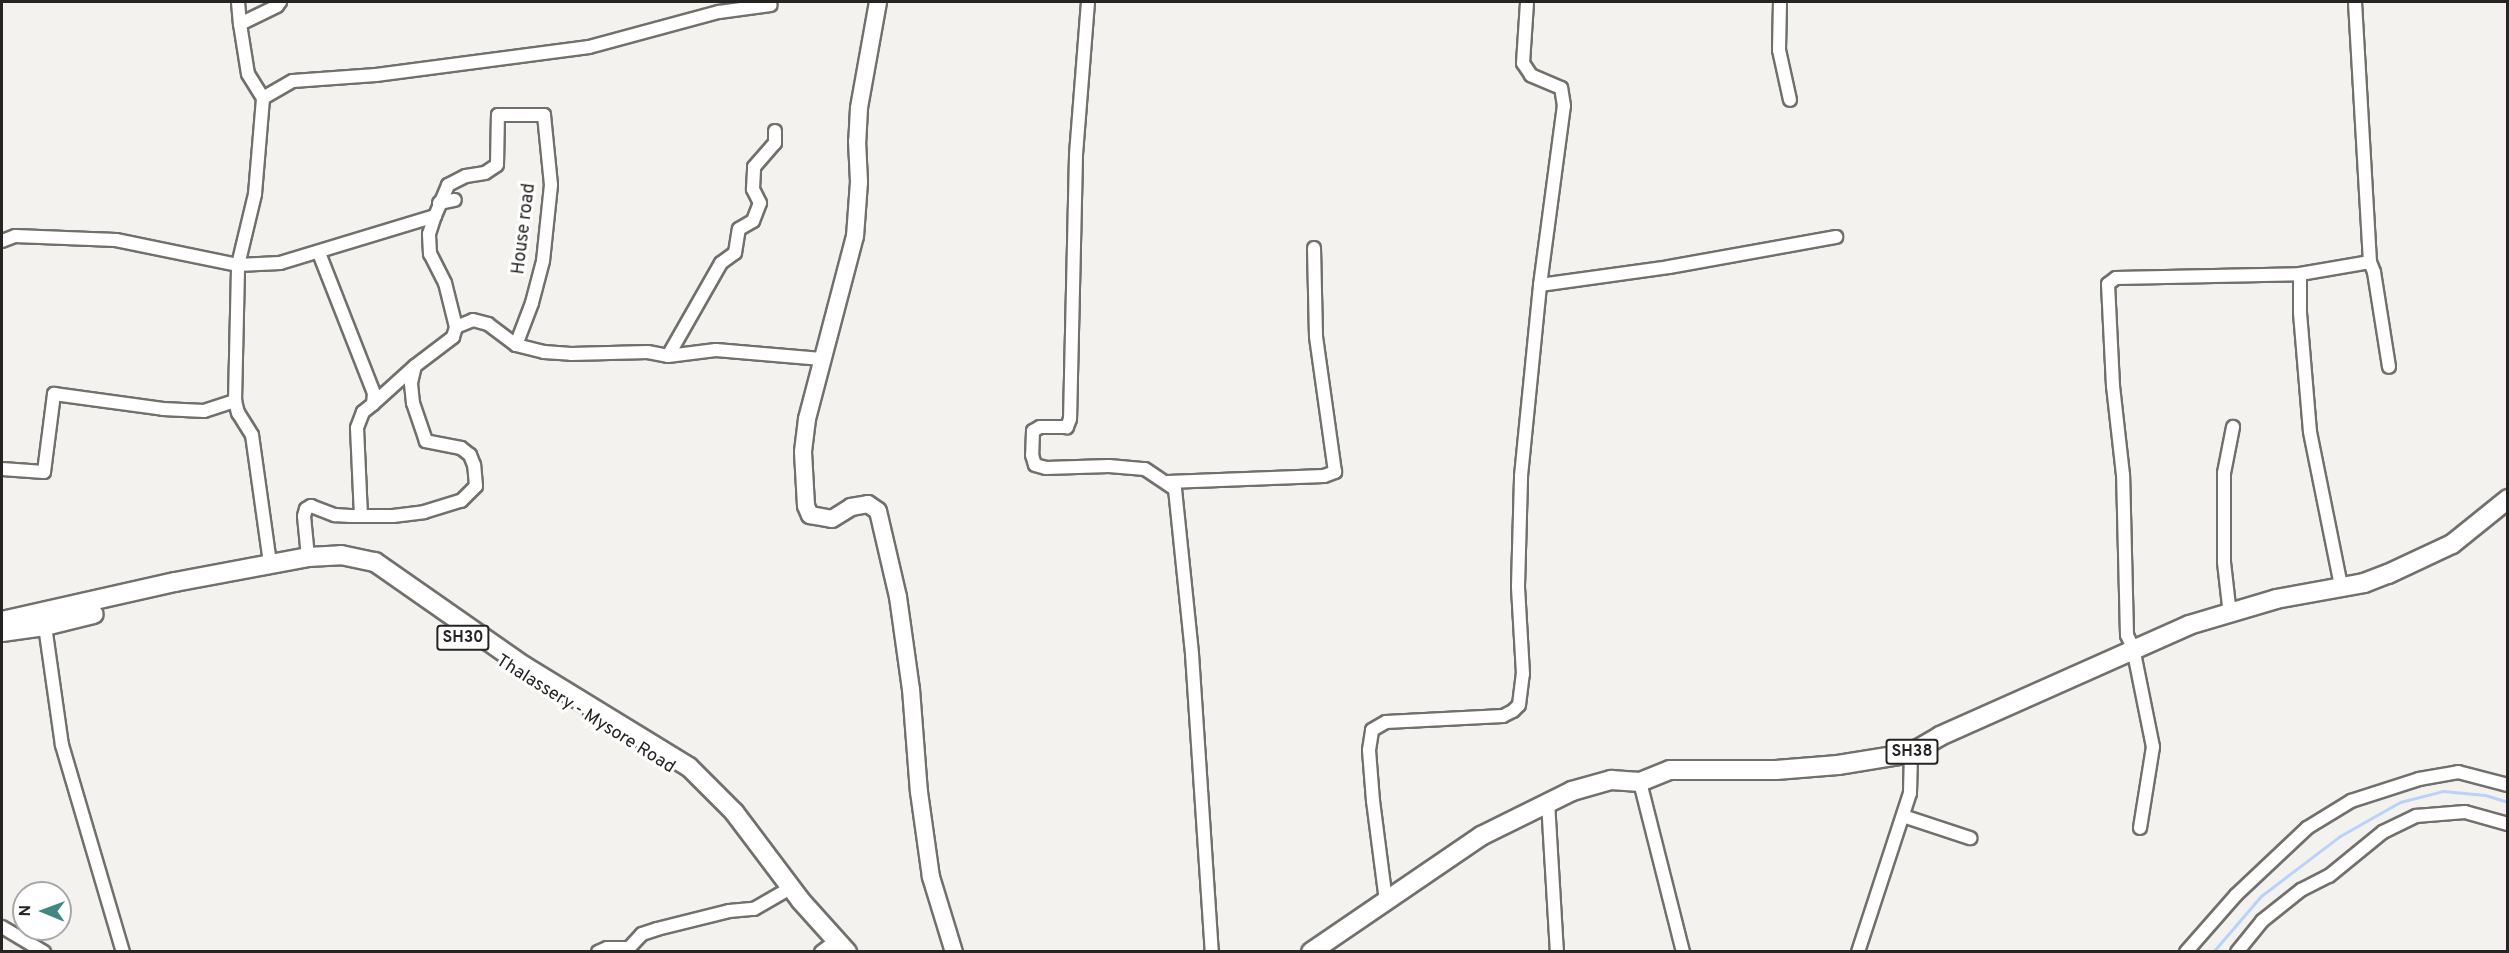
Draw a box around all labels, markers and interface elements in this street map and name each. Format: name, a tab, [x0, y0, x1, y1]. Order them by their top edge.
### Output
street label: House road	[509, 182, 541, 276]
road number: SH30	[436, 625, 490, 651]
street label: Thalassery - Mysore Road	[491, 651, 679, 779]
road number: SH38	[1885, 739, 1939, 765]
north arrow	[12, 881, 72, 941]
text: N	[16, 905, 36, 917]

